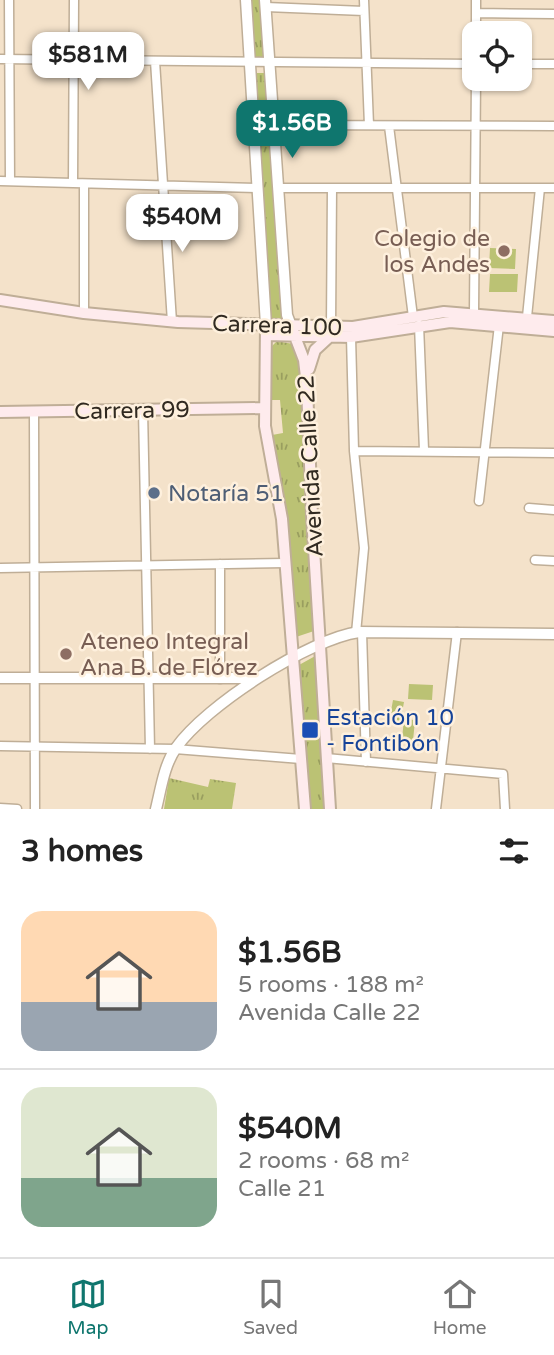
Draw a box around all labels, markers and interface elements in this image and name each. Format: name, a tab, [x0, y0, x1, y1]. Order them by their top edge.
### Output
map controls	[462, 21, 532, 91]
button: locate	[462, 21, 532, 91]
pin: $581M	[39, 32, 137, 92]
text: $581M	[48, 41, 128, 69]
pin: $1.56B	[235, 100, 349, 160]
text: $1.56B	[252, 109, 332, 137]
pin: $540M	[133, 194, 231, 254]
text: $540M	[142, 203, 222, 231]
place label: Colegio de los Andes	[374, 225, 490, 279]
marker: Colegio de los Andes	[496, 243, 512, 259]
street label: Carrera 100	[211, 310, 343, 342]
street label: Avenida Calle 22	[292, 374, 330, 558]
street label: Carrera 99	[74, 396, 190, 426]
place label: Notaría 51	[168, 480, 284, 508]
marker: Notaría 51	[146, 485, 162, 501]
place label: Ateneo Integral Ana B. de Flórez	[80, 628, 258, 682]
marker: Ateneo Integral Ana B. de Flórez	[58, 646, 74, 662]
place label: Estación 10 - Fontibón	[326, 704, 454, 758]
marker: Estación 10 - Fontibón	[300, 720, 320, 740]
icon: filters	[495, 832, 533, 870]
text: 3 homes	[21, 833, 143, 870]
text: $1.56B	[238, 934, 342, 971]
icon: home	[77, 939, 161, 1023]
text: 5 rooms · 188 m²	[238, 971, 424, 999]
text: Avenida Calle 22	[238, 999, 421, 1027]
text: $540M	[238, 1110, 342, 1147]
icon: home	[77, 1115, 161, 1199]
text: 2 rooms · 68 m²	[238, 1147, 409, 1175]
text: Calle 21	[238, 1175, 326, 1203]
tab: Map	[67, 1275, 108, 1339]
tab: Saved	[243, 1275, 298, 1339]
tab: Home	[433, 1275, 487, 1339]

